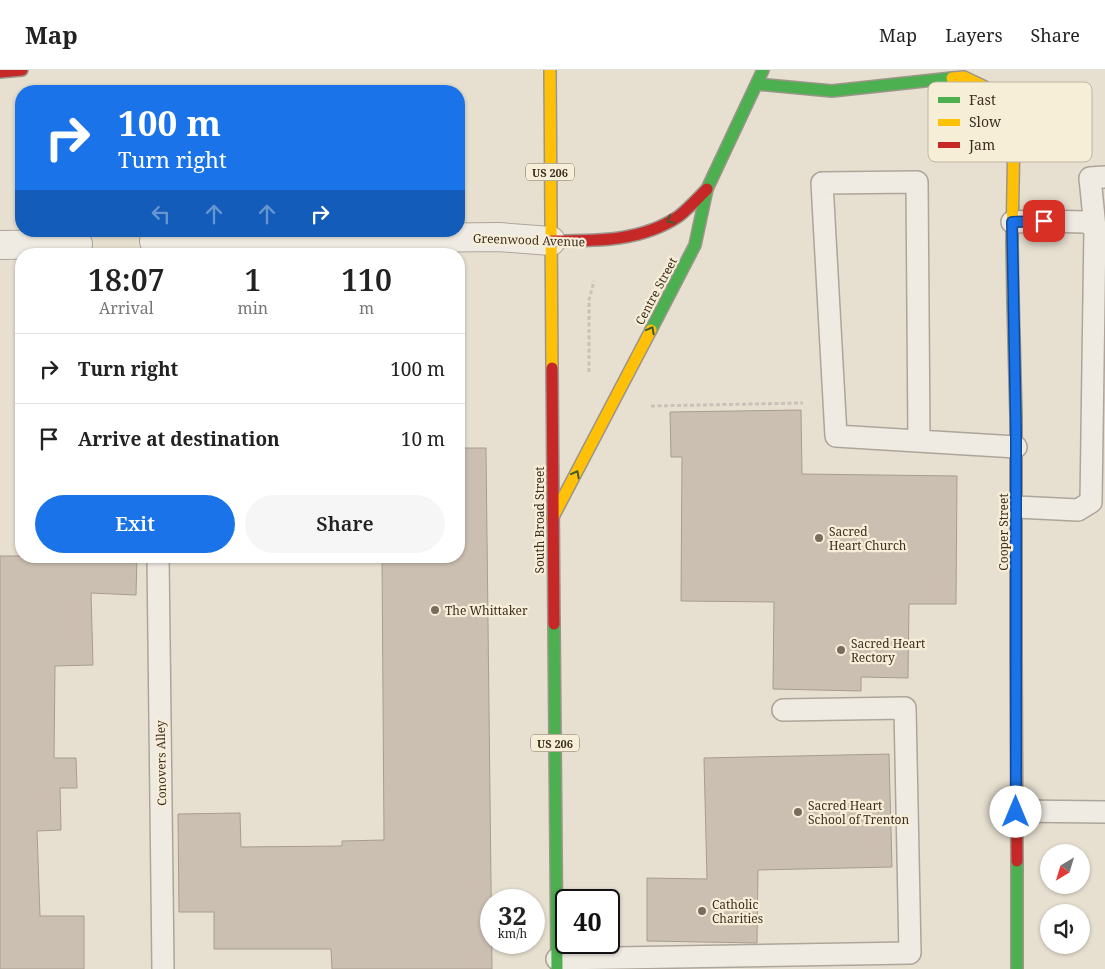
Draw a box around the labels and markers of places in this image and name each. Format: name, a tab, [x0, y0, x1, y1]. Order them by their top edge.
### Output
pin	[1023, 200, 1065, 242]
place label: Sacred Heart Church	[829, 523, 907, 554]
marker: Sacred Heart Church	[813, 532, 825, 544]
place label: The Whittaker	[445, 602, 528, 619]
marker: The Whittaker	[429, 604, 441, 616]
place label: Sacred Heart Rectory	[851, 635, 925, 666]
marker: Sacred Heart Rectory	[835, 644, 847, 656]
place label: Sacred Heart School of Trenton	[808, 797, 910, 828]
marker: Sacred Heart School of Trenton	[792, 806, 804, 818]
place label: Catholic Charities	[712, 896, 763, 927]
marker: Catholic Charities	[696, 905, 708, 917]

